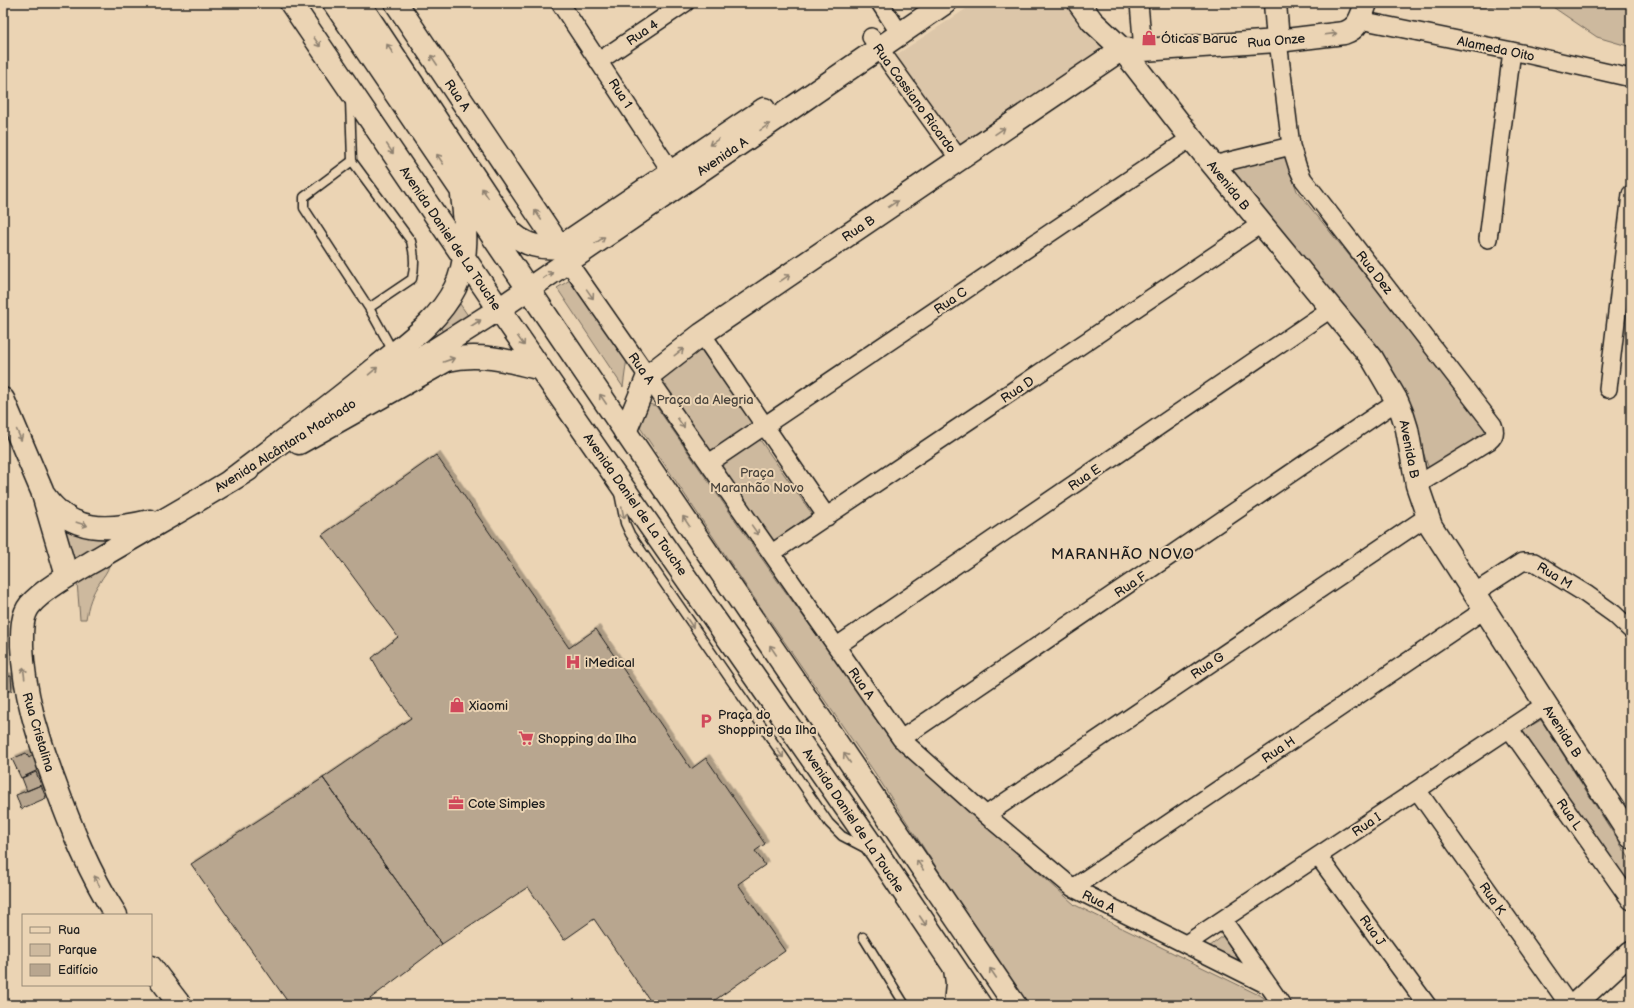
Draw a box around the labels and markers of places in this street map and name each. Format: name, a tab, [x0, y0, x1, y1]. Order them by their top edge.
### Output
shop icon: Óticas Baruc	[1140, 29, 1158, 47]
place label: Óticas Baruc	[1161, 30, 1238, 47]
hospital icon: iMedical	[564, 653, 582, 671]
place label: iMedical	[585, 655, 635, 671]
shop icon: Xiaomi	[448, 696, 466, 714]
place label: Xiaomi	[468, 698, 508, 714]
place label: Praça do Shopping da Ilha	[718, 707, 817, 738]
parking icon: Praça do Shopping da Ilha	[697, 712, 715, 730]
supermarket icon: Shopping da Ilha	[517, 729, 535, 747]
place label: Shopping da Ilha	[538, 731, 637, 747]
office icon: Cote Simples	[447, 794, 465, 812]
place label: Cote Simples	[468, 796, 546, 812]

